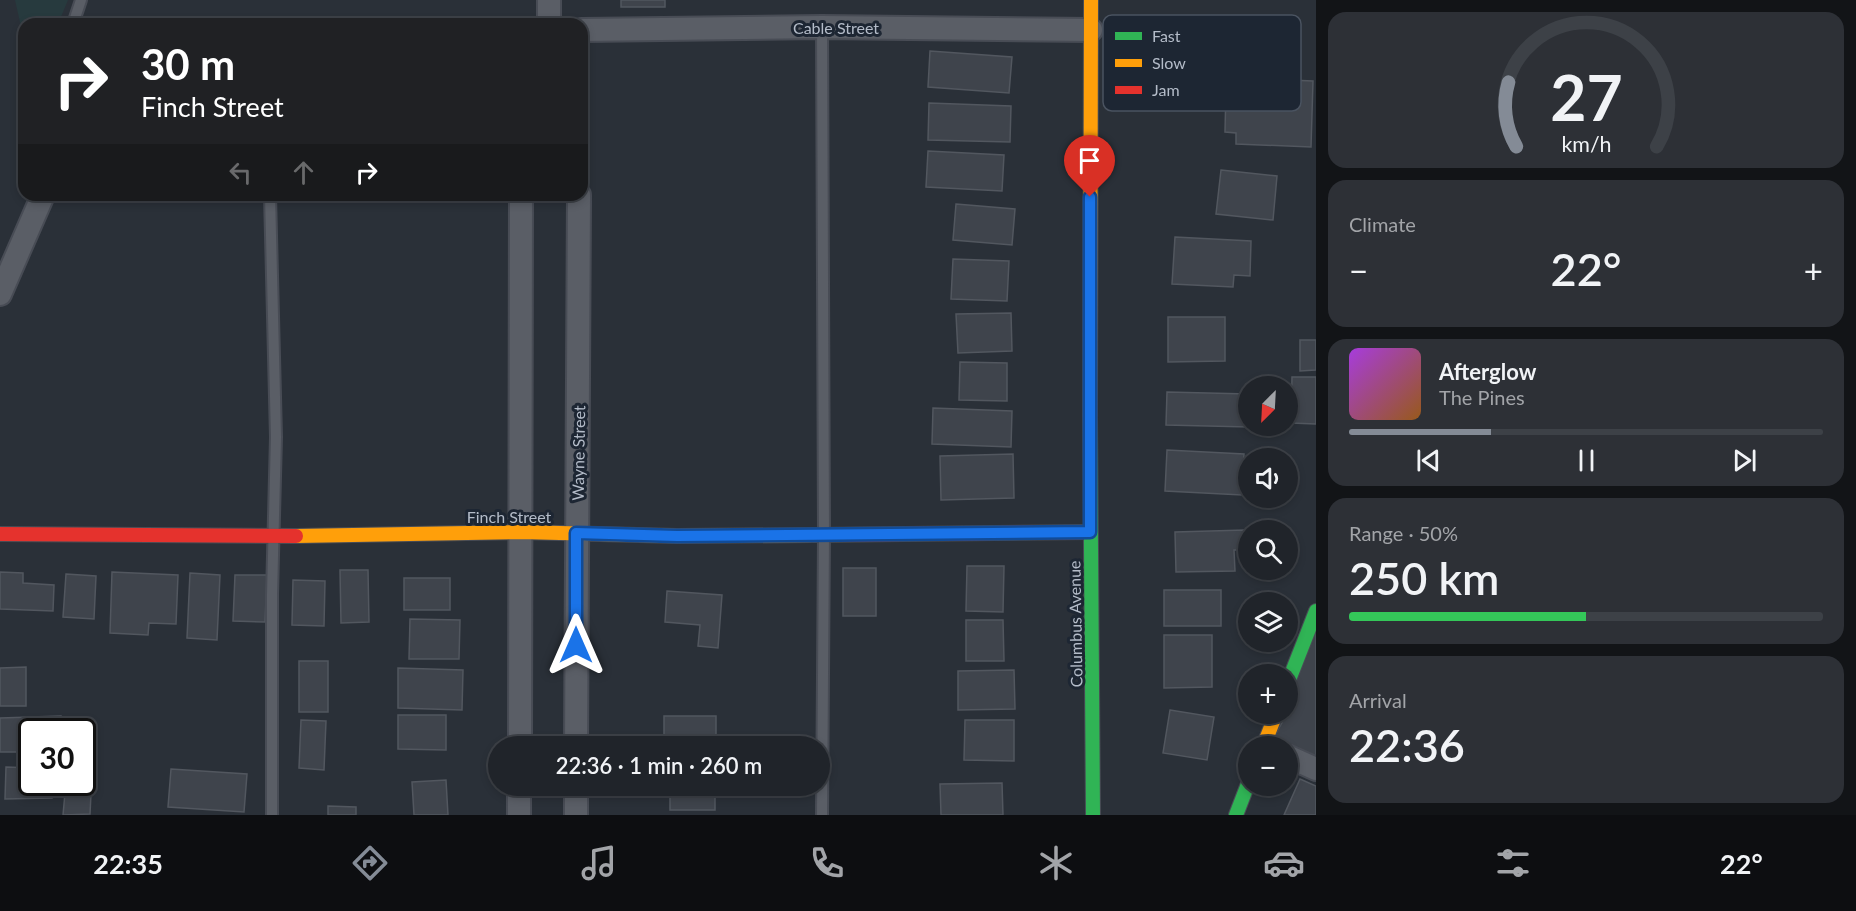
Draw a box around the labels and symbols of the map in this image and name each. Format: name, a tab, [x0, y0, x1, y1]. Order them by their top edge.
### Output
legend	[1103, 15, 1301, 111]
street label: Cable Street	[793, 18, 879, 37]
text: Fast	[1152, 26, 1181, 45]
text: Slow	[1152, 53, 1186, 72]
text: Jam	[1152, 80, 1180, 99]
pin	[1064, 135, 1115, 197]
north arrow	[1238, 376, 1298, 436]
street label: Wayne Street	[568, 405, 588, 501]
street label: Finch Street	[467, 507, 552, 526]
street label: Columbus Avenue	[1064, 560, 1086, 688]
position arrow	[544, 613, 608, 677]
speed limit sign: 30	[18, 718, 96, 796]

